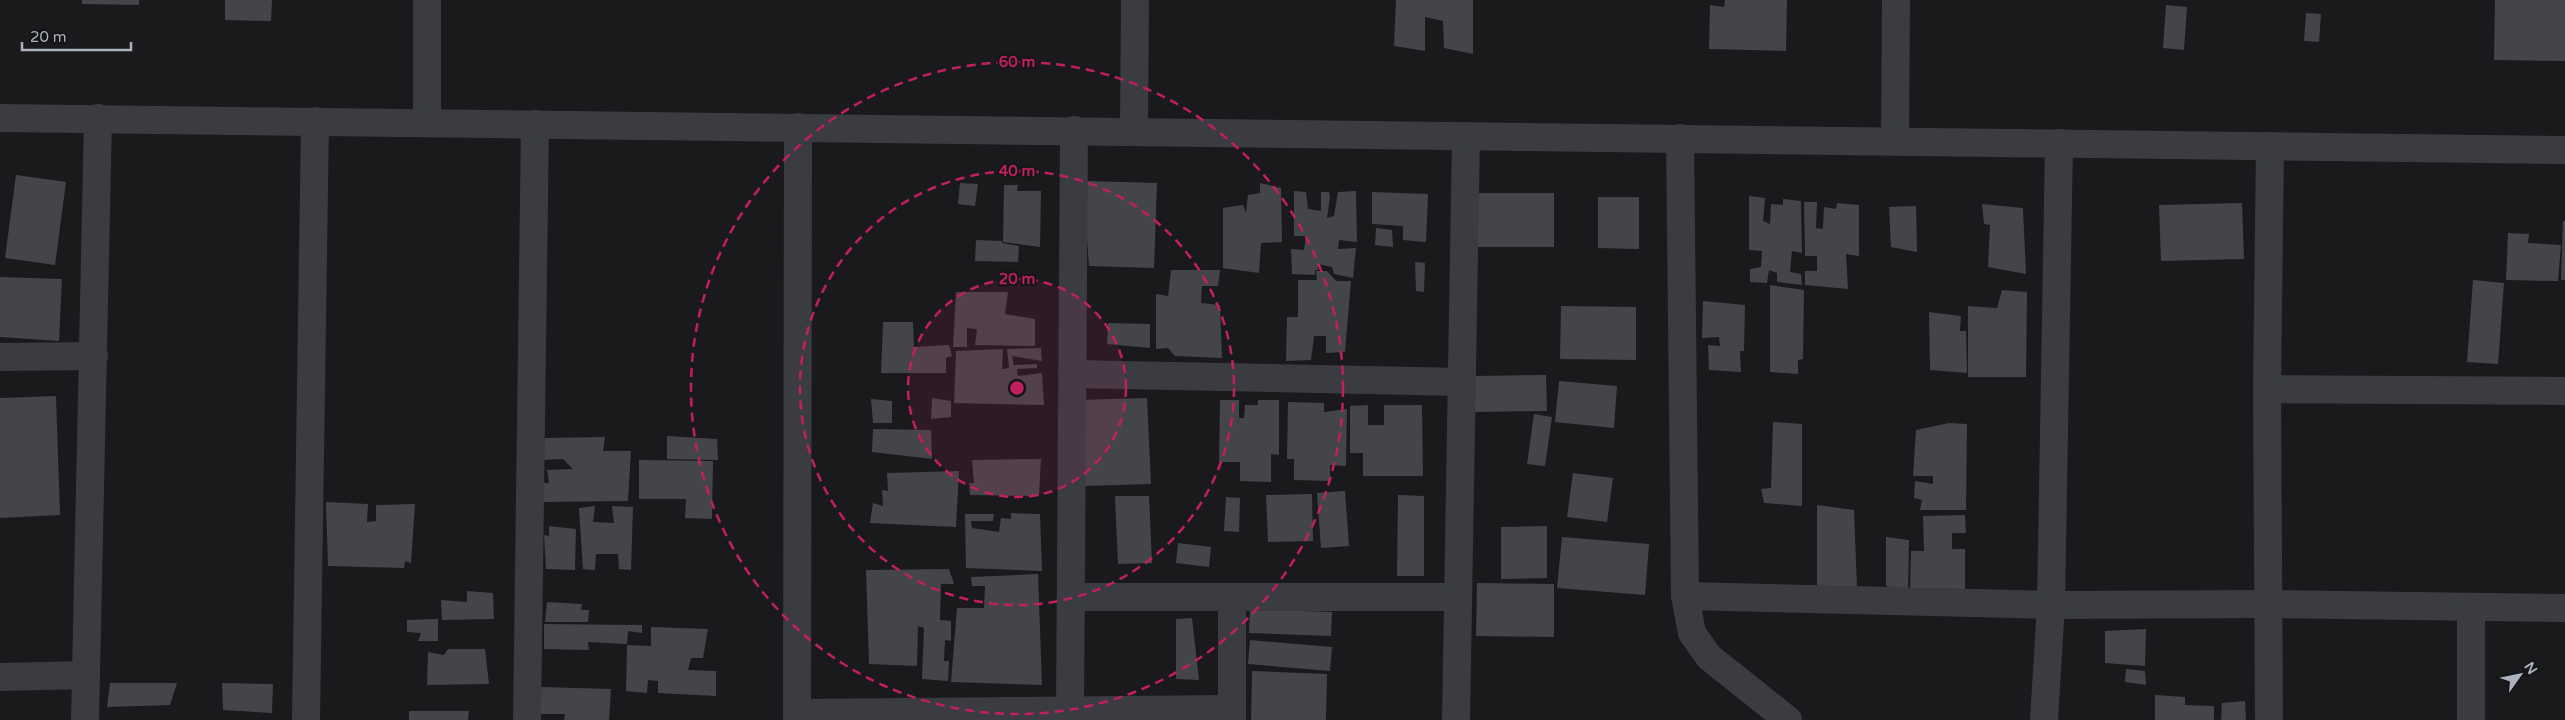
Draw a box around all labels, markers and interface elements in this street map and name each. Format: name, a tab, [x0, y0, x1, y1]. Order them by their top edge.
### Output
scale bar	[22, 20, 131, 52]
text: 20 m	[30, 28, 67, 46]
text: 60 m	[999, 53, 1035, 71]
text: 40 m	[999, 162, 1035, 180]
text: 20 m	[999, 270, 1035, 288]
centre of rings	[1008, 379, 1026, 397]
north arrow	[2495, 650, 2545, 700]
text: N	[2520, 659, 2541, 678]

